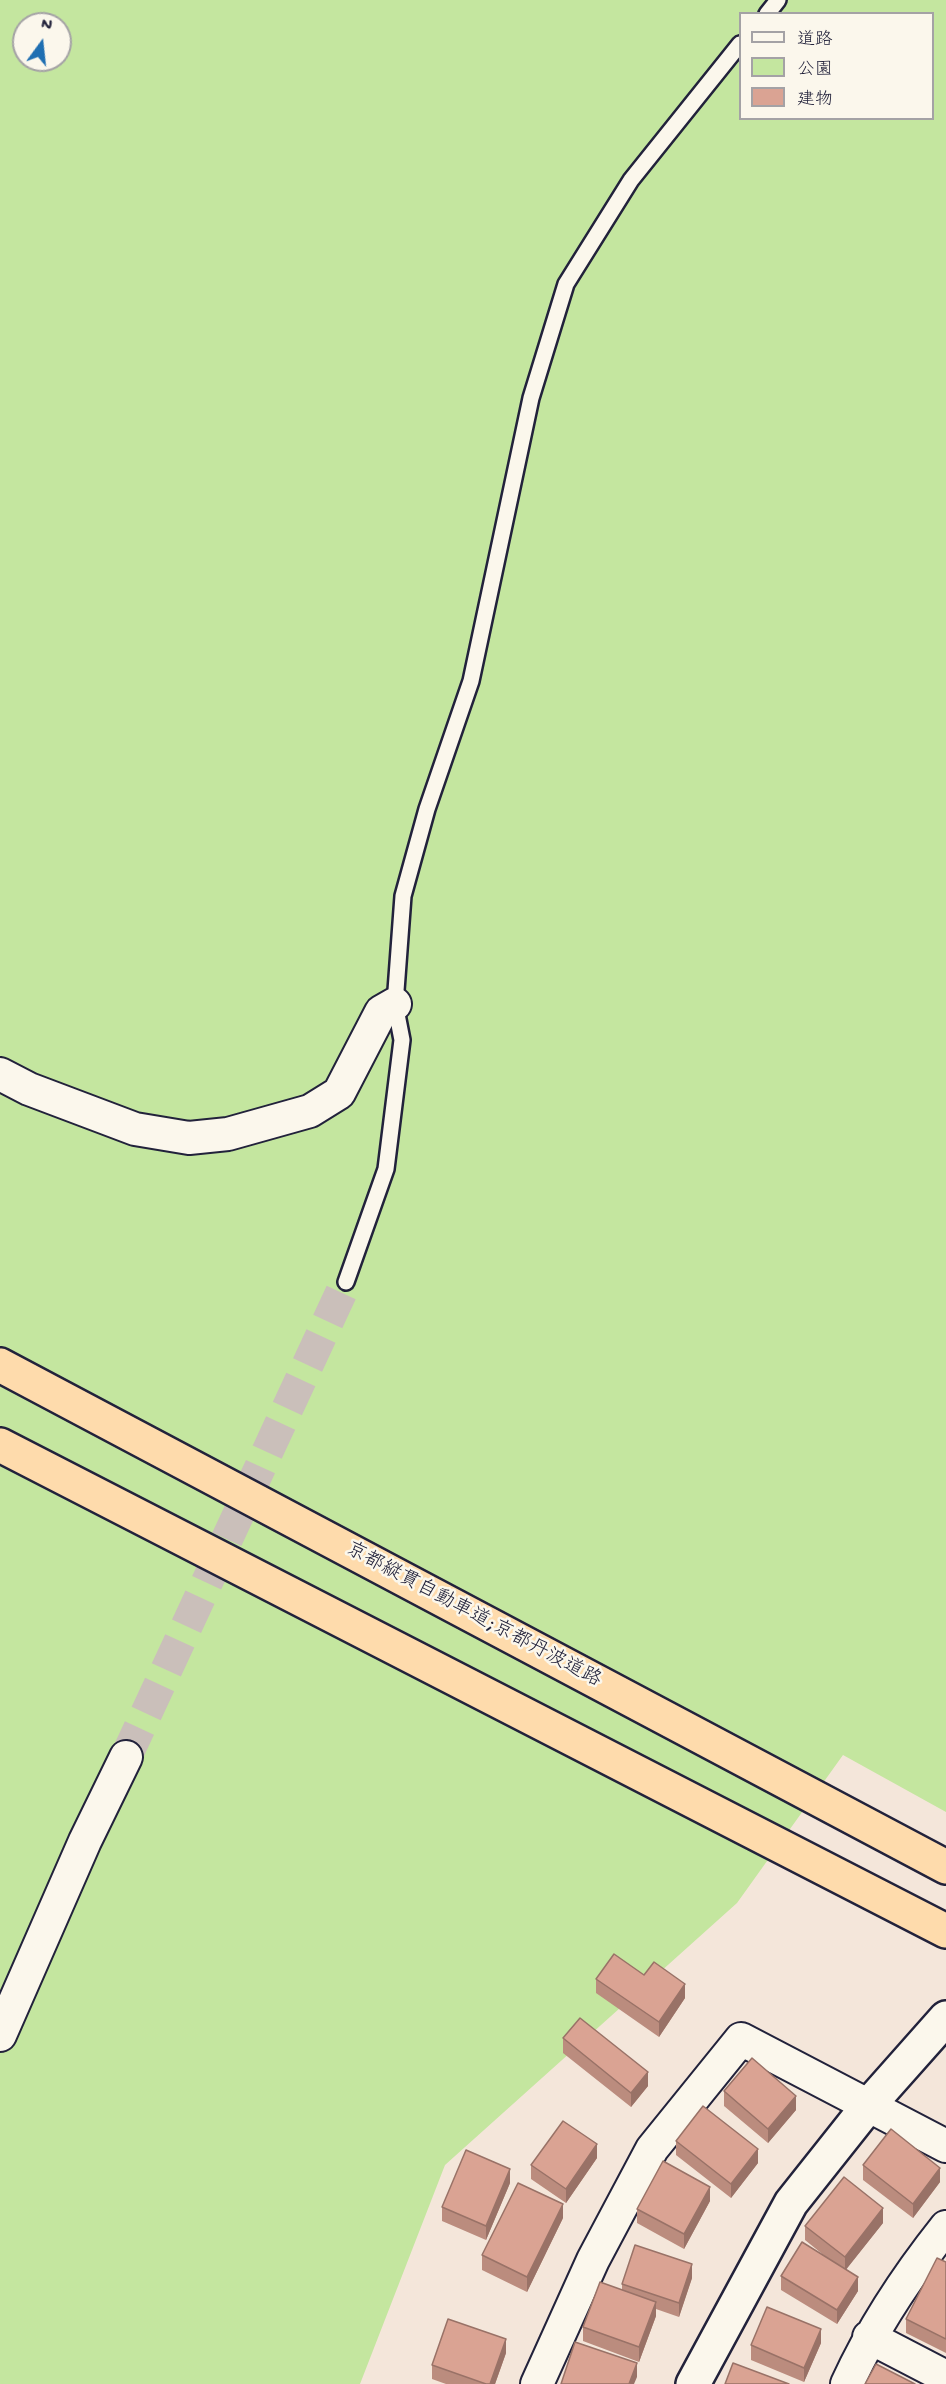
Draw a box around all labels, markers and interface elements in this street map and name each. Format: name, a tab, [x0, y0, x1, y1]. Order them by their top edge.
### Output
north arrow	[12, 12, 72, 72]
legend	[739, 12, 934, 120]
text: N	[39, 16, 54, 37]
text: 道路	[797, 30, 833, 51]
text: 公園	[797, 60, 833, 81]
text: 建物	[797, 90, 833, 111]
street label: 京都縦貫自動車道;京都丹波道路	[341, 1538, 605, 1694]

